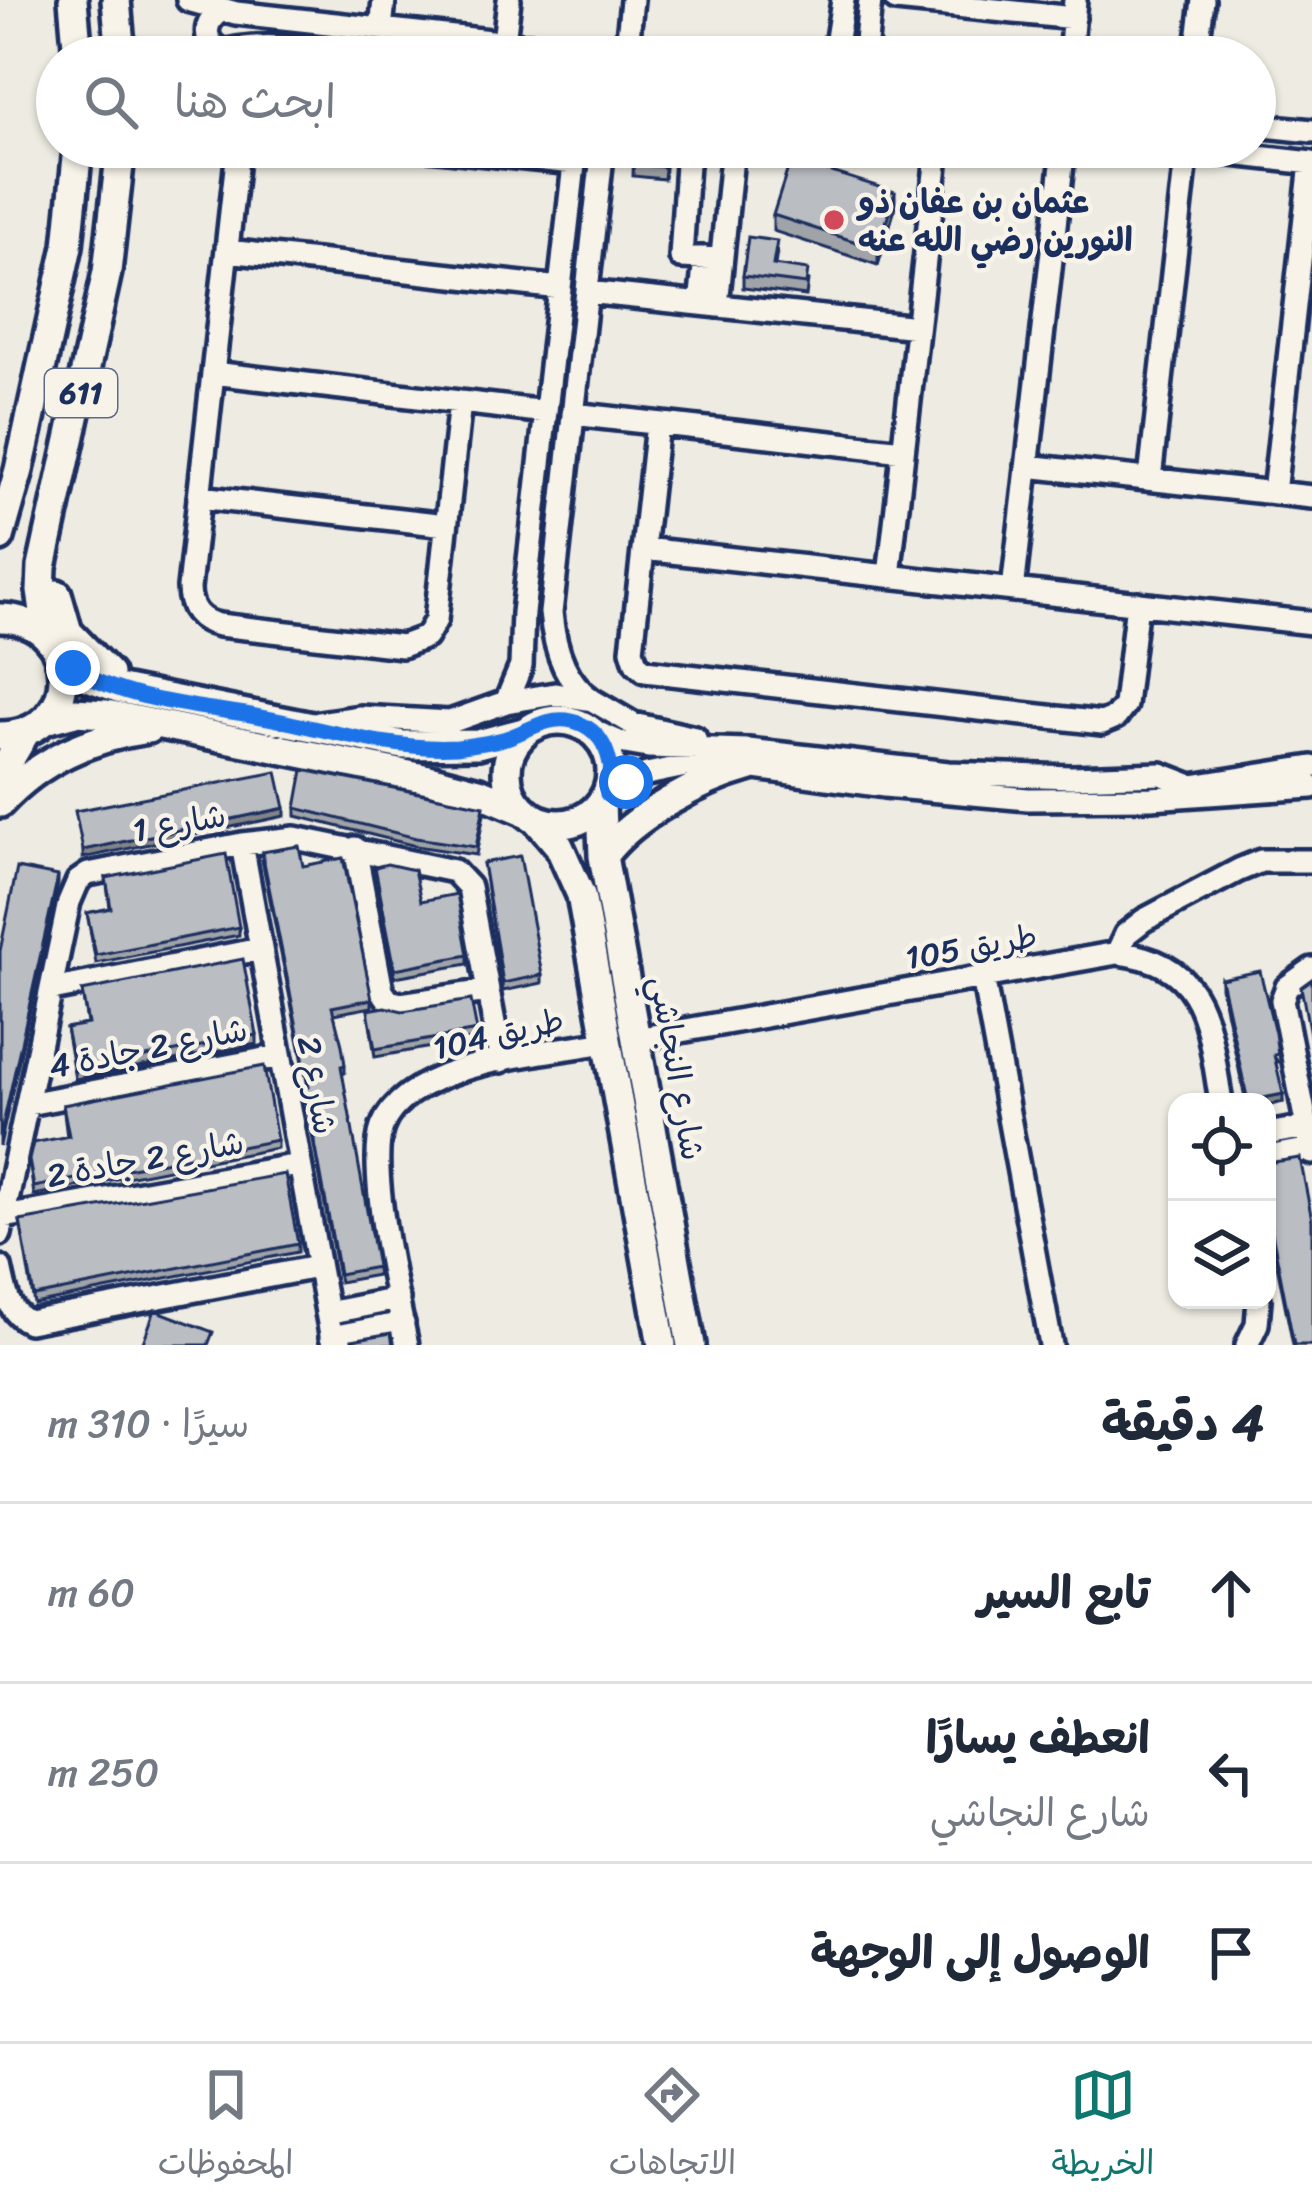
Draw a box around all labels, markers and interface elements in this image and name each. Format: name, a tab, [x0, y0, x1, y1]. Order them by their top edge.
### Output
search box	[36, 36, 1276, 168]
text: ابحث هنا	[174, 62, 336, 142]
icon: search	[78, 69, 144, 135]
place label: عثمان بن عفان ذو النورين رضي الله عنه	[855, 173, 1133, 269]
marker: عثمان بن عفان ذو النورين رضي الله عنه	[821, 207, 847, 233]
road number: 611	[45, 369, 117, 417]
route end	[46, 641, 100, 695]
route start	[599, 755, 653, 809]
street label: شارع 1	[128, 786, 231, 860]
street label: طريق 105	[901, 907, 1042, 987]
street label: شارع النجاشي	[632, 971, 722, 1165]
street label: طريق 104	[427, 991, 570, 1077]
street label: شارع 2 جادة 4	[44, 1000, 252, 1096]
street label: شارع 2	[280, 1031, 354, 1139]
map controls	[1168, 1093, 1276, 1309]
button: locate	[1168, 1093, 1276, 1201]
street label: شارع 2 جادة 2	[42, 1113, 248, 1205]
button: layers	[1168, 1201, 1276, 1309]
text: 4 دقيقة	[1101, 1378, 1264, 1468]
text: سيرًا · 310 m	[48, 1389, 249, 1458]
text: تابع السير	[978, 1553, 1150, 1633]
text: 60 m	[48, 1558, 135, 1627]
icon: ahead	[1198, 1560, 1264, 1626]
text: انعطف يسارًا	[926, 1698, 1150, 1778]
text: 250 m	[48, 1738, 159, 1807]
icon: left	[1198, 1740, 1264, 1806]
text: شارع النجاشي	[930, 1778, 1150, 1847]
text: الوصول إلى الوجهة	[810, 1913, 1150, 1993]
icon: arrive	[1198, 1920, 1264, 1986]
tab: المحفوظات	[158, 2062, 294, 2192]
tab: الاتجاهات	[609, 2062, 736, 2192]
tab: الخريطة	[1051, 2062, 1154, 2192]

